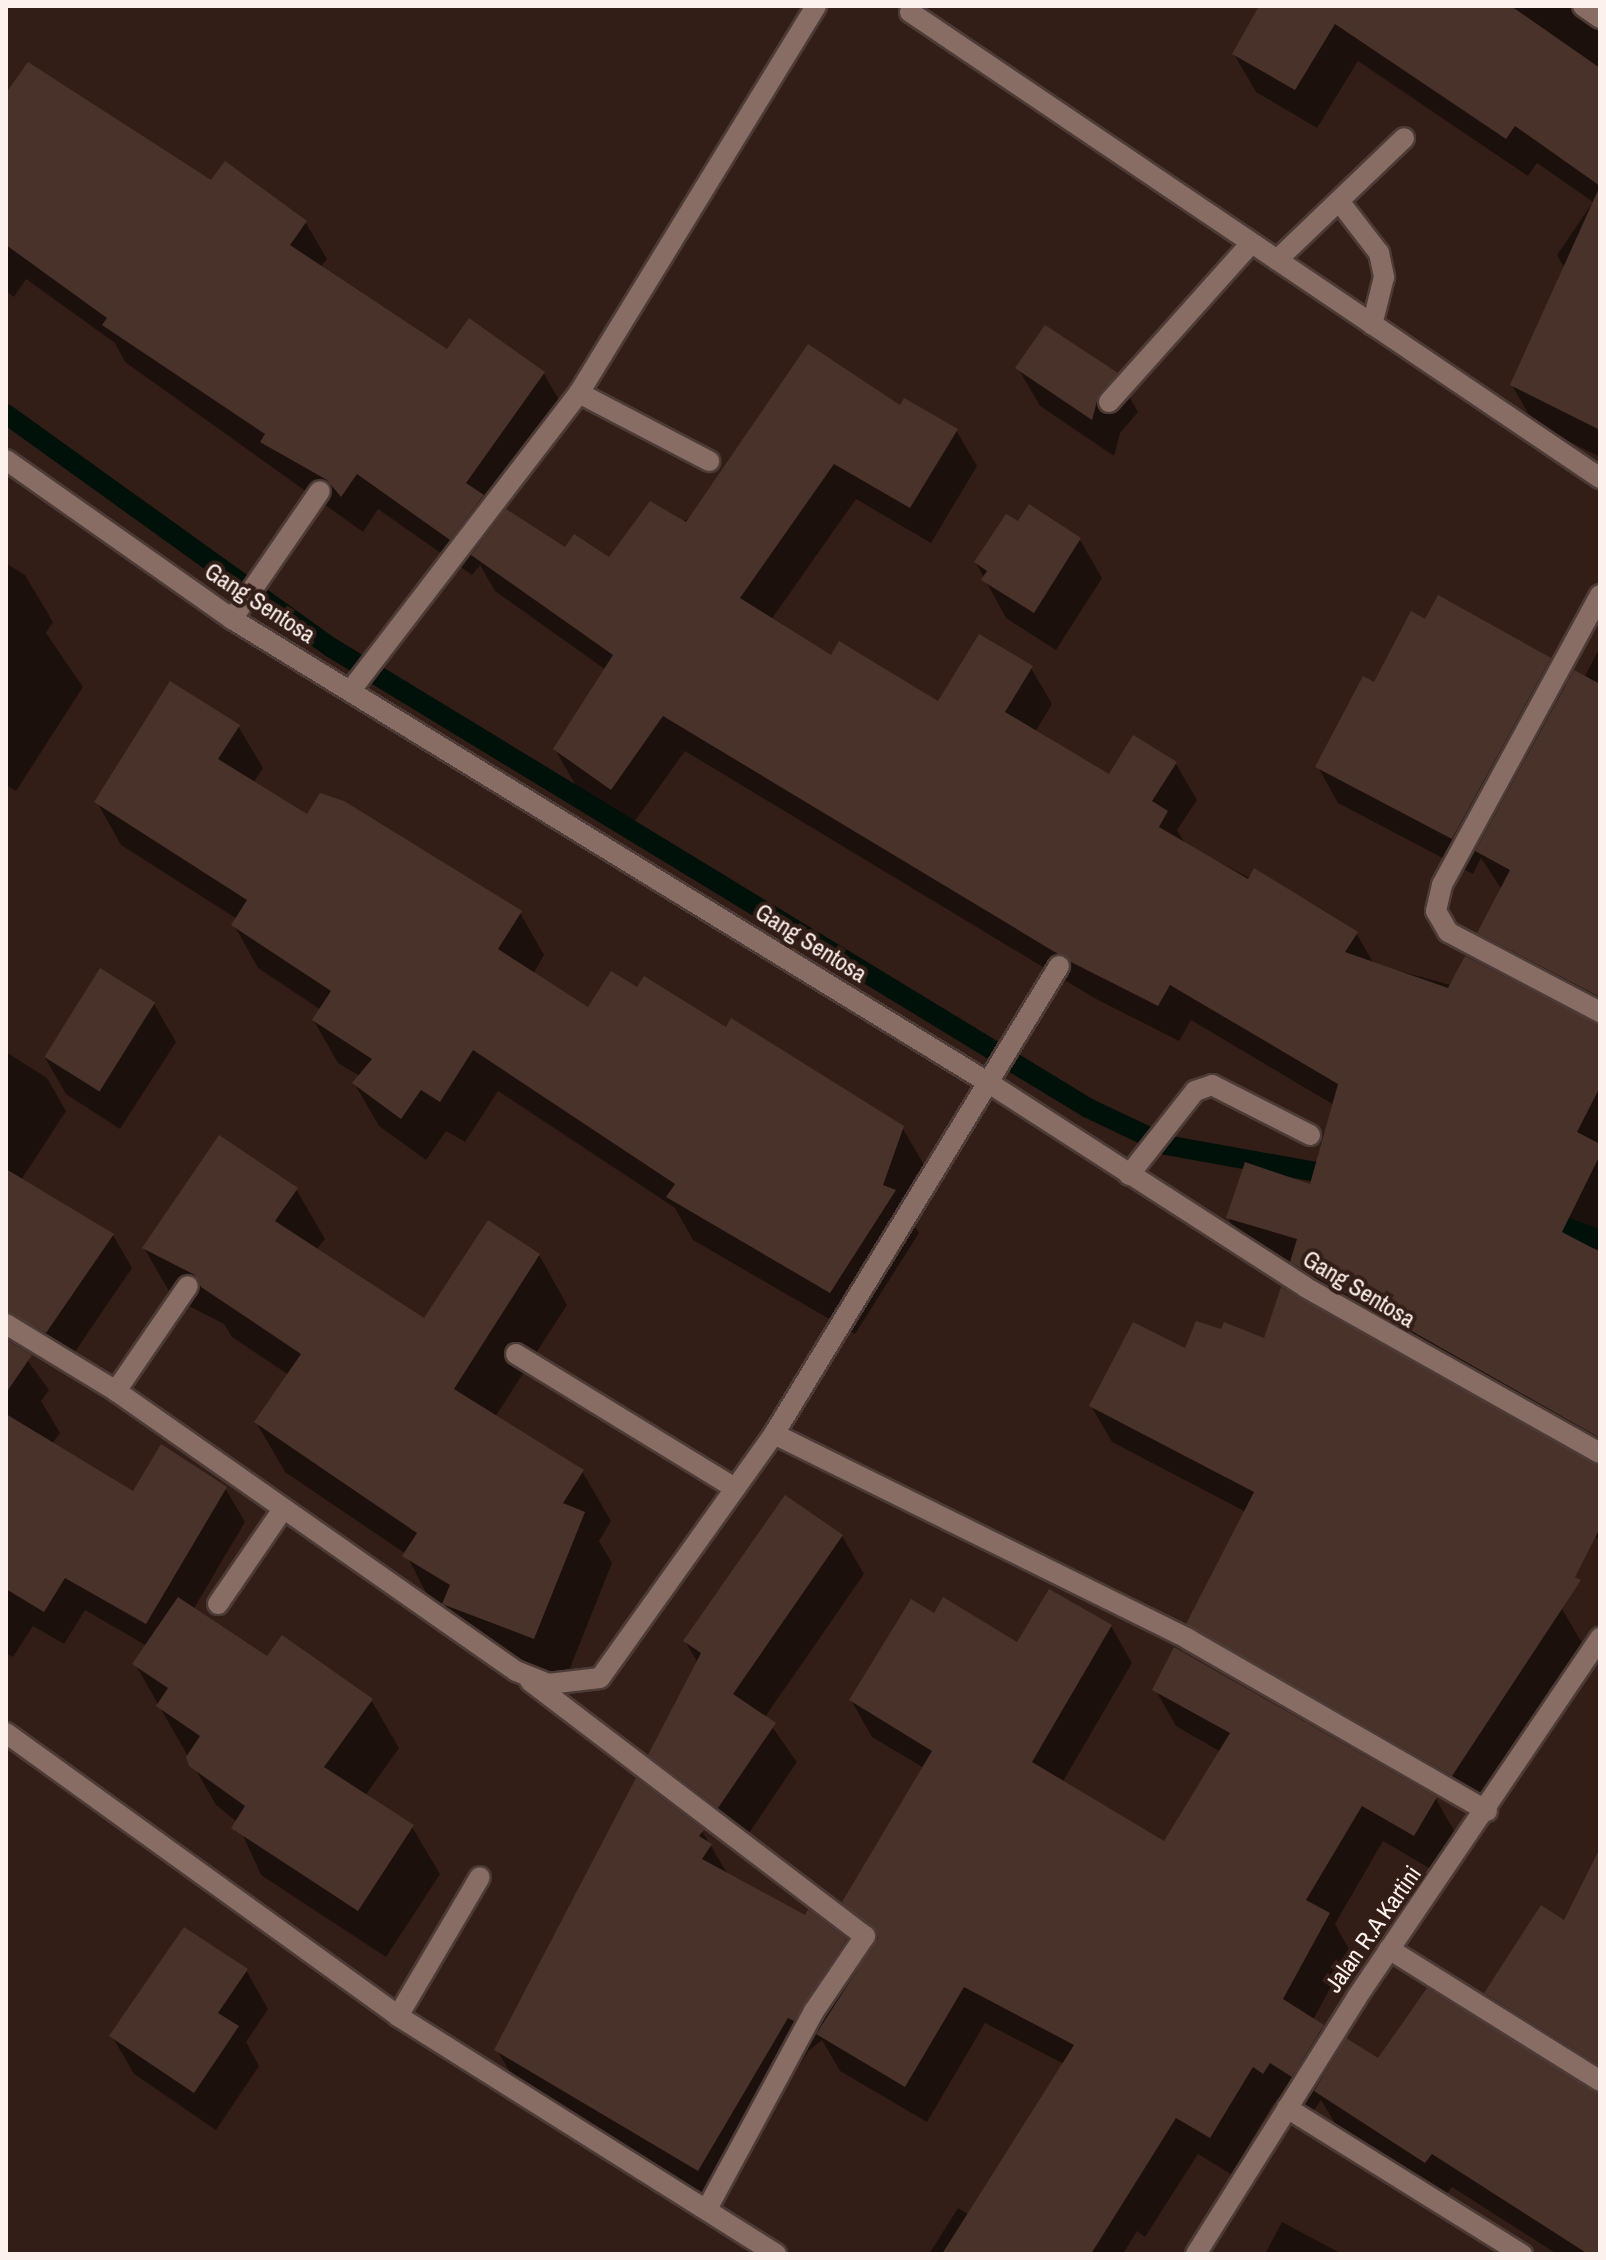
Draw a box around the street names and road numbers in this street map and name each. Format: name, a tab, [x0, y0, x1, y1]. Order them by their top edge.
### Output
street label: Gang Sentosa	[199, 557, 321, 649]
street label: Gang Sentosa	[750, 897, 872, 989]
street label: Gang Sentosa	[1298, 1244, 1420, 1334]
street label: Jalan R.A Kartini	[1319, 1860, 1427, 1998]

